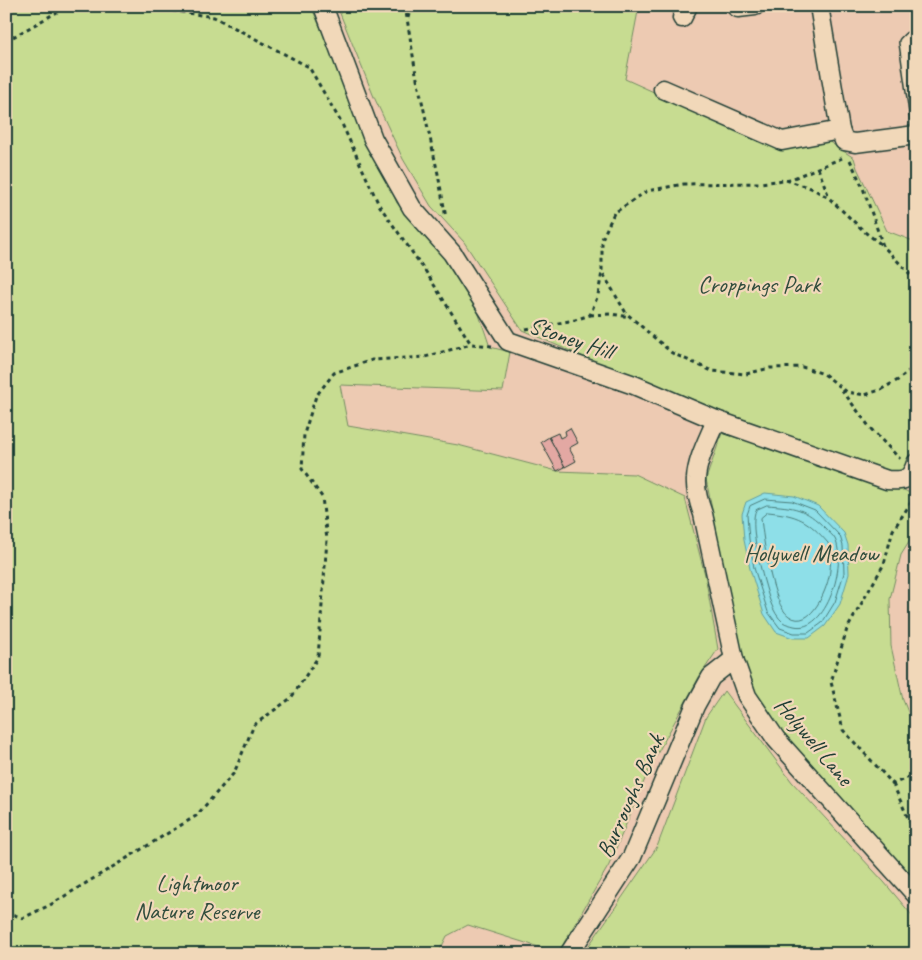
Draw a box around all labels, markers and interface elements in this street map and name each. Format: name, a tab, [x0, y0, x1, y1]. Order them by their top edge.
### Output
park label: Croppings Park	[698, 269, 822, 299]
street label: Stoney Hill	[525, 310, 621, 368]
park label: Holywell Meadow	[744, 538, 880, 568]
street label: Holywell Lane	[768, 690, 861, 793]
street label: Burroughs Bank	[589, 727, 671, 862]
park label: Lightmoor Nature Reserve	[135, 868, 262, 926]

